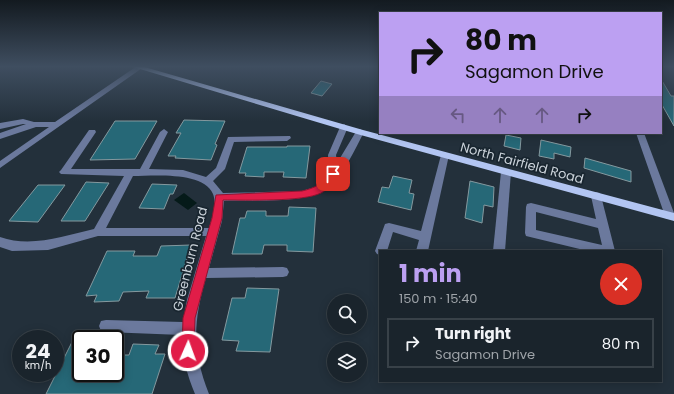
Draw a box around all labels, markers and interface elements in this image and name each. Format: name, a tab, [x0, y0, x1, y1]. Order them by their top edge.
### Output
text: 80 m	[465, 21, 537, 60]
icon: right	[399, 28, 451, 80]
text: Sagamon Drive	[465, 59, 604, 84]
icon: left	[447, 104, 469, 126]
icon: ahead	[489, 104, 511, 126]
icon: ahead	[531, 104, 553, 126]
icon: right	[573, 104, 595, 126]
street label: North Fairfield Road	[458, 137, 586, 189]
pin	[316, 157, 350, 191]
icon: arrive	[322, 163, 344, 185]
street label: Greenburn Road	[168, 205, 212, 313]
text: 1 min	[399, 257, 462, 290]
button: close	[600, 263, 642, 305]
text: 150 m · 15:40	[399, 289, 477, 308]
map controls	[327, 294, 367, 382]
button: search	[327, 294, 367, 334]
text: Turn right	[435, 323, 511, 344]
speed limit sign: 30	[72, 330, 124, 382]
position arrow	[167, 330, 209, 372]
icon: right	[401, 332, 423, 354]
text: 80 m	[602, 333, 640, 354]
text: 24	[26, 337, 50, 365]
button: layers	[327, 342, 367, 382]
text: Sagamon Drive	[435, 345, 535, 364]
text: km/h	[25, 358, 51, 373]

